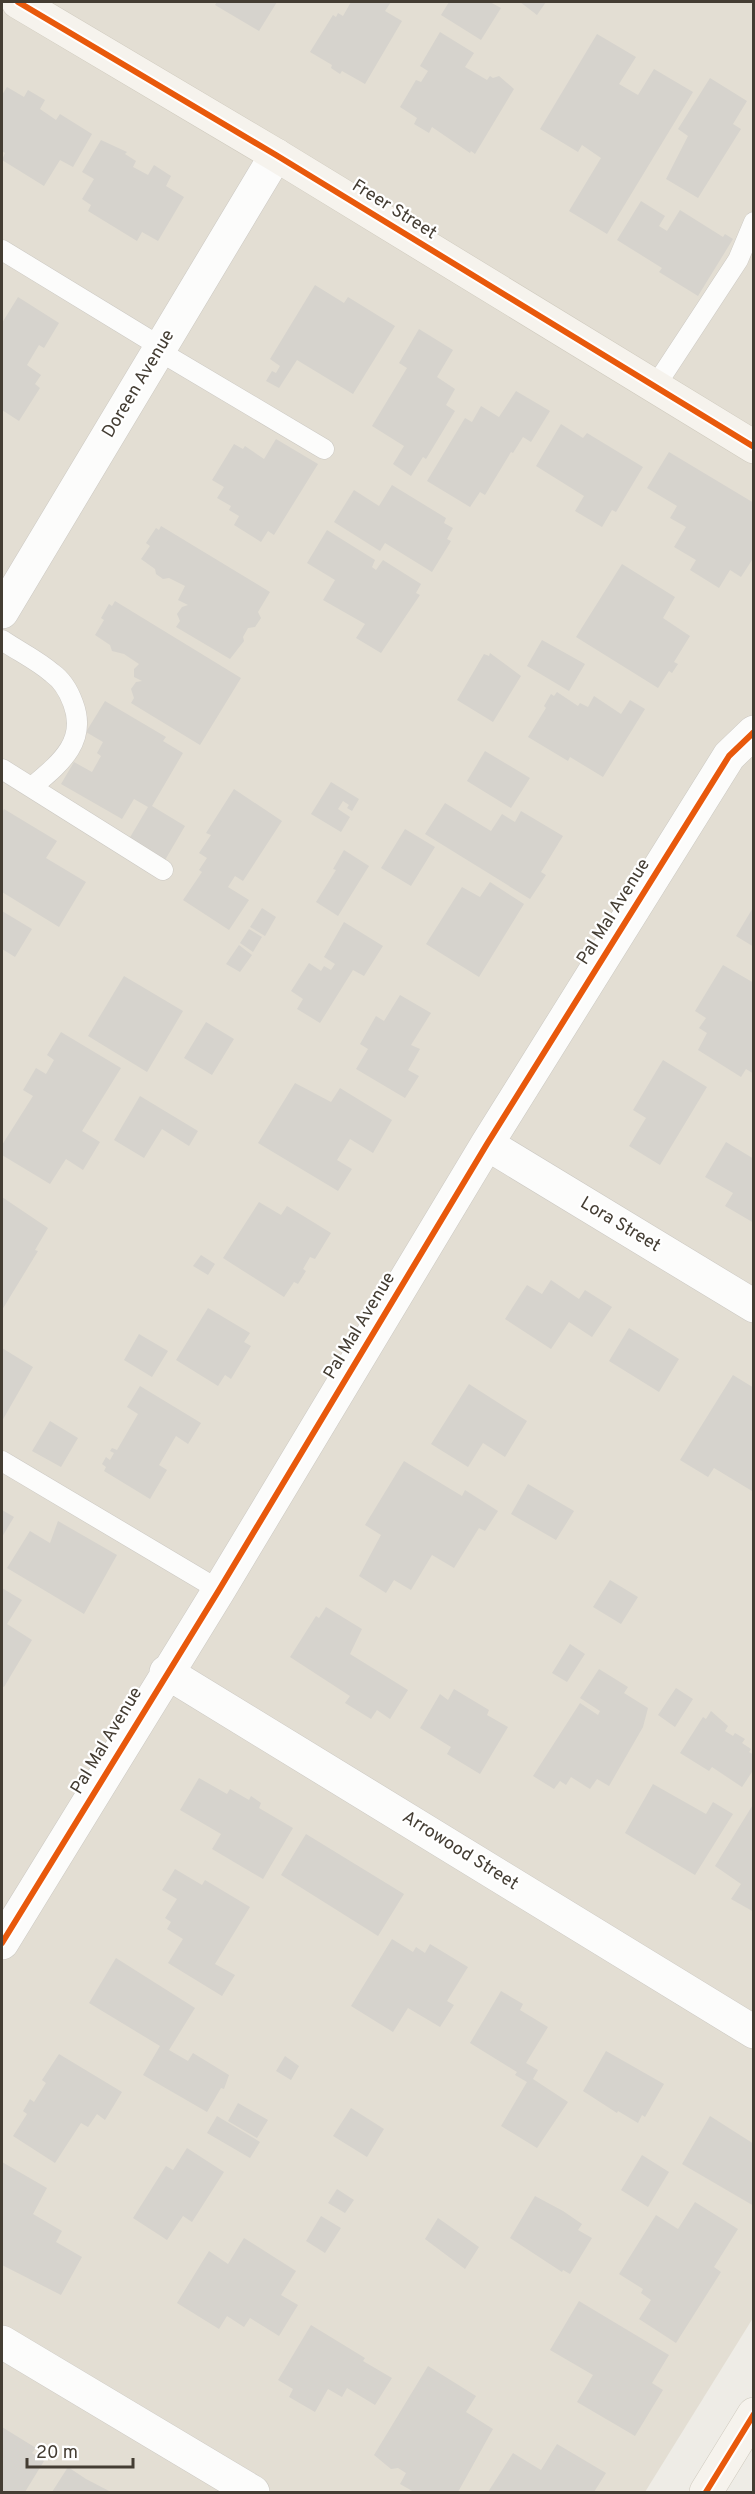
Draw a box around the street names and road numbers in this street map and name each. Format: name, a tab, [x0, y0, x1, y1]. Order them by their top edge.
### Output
street label: Freer Street	[347, 175, 441, 245]
street label: Doreen Avenue	[98, 326, 180, 442]
street label: Pal Mal Avenue	[572, 855, 656, 969]
street label: Lora Street	[576, 1192, 664, 1258]
street label: Pal Mal Avenue	[319, 1268, 401, 1384]
street label: Pal Mal Avenue	[66, 1683, 148, 1799]
street label: Arrowood Street	[398, 1806, 522, 1896]

